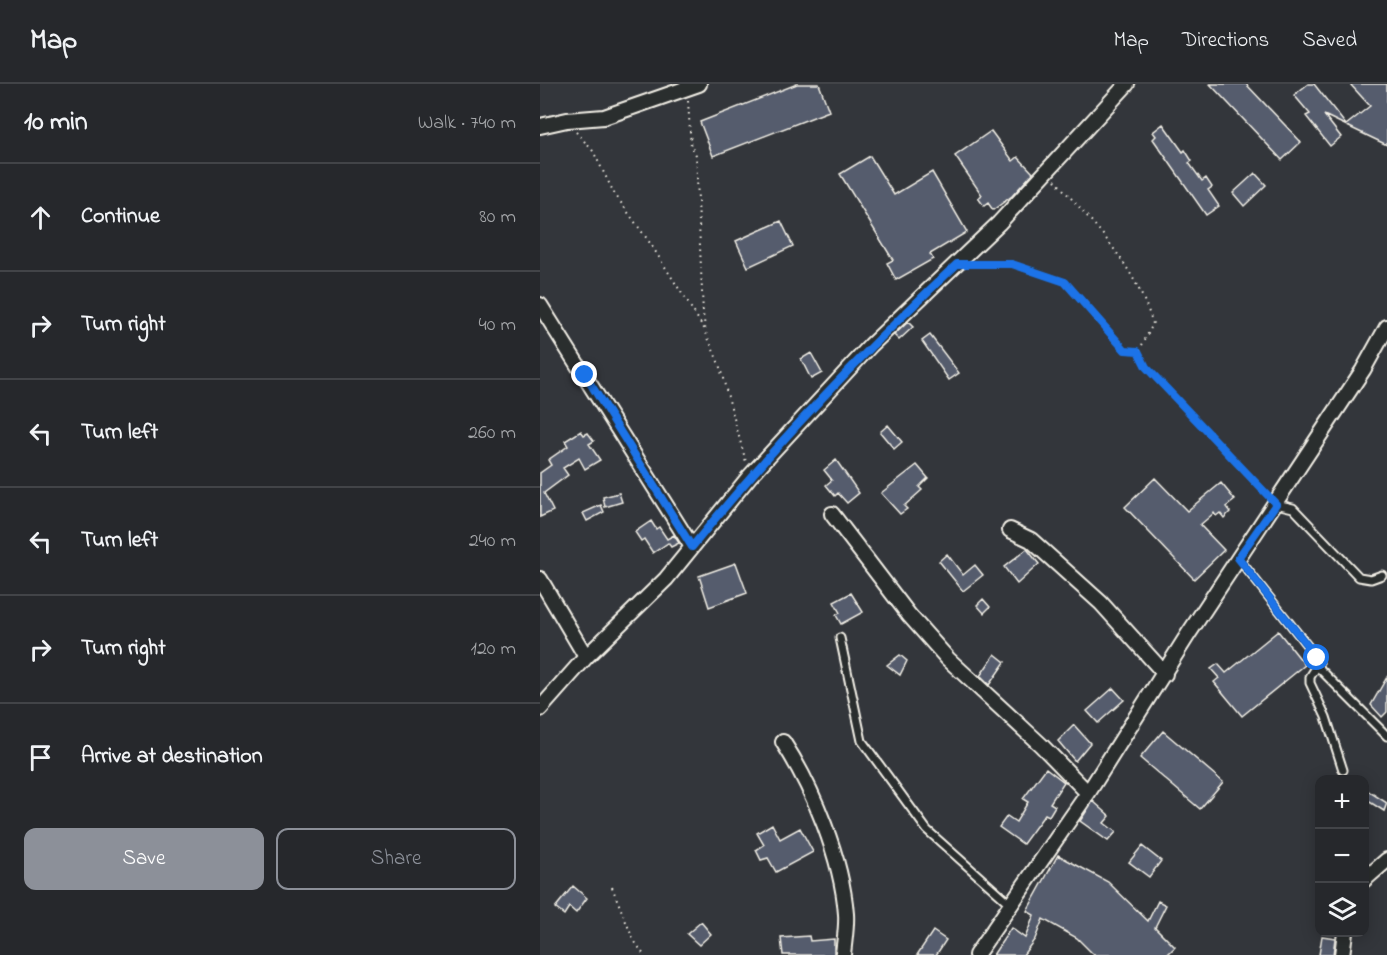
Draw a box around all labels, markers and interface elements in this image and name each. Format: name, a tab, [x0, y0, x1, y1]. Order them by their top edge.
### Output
text: Map	[30, 21, 77, 62]
text: Map	[1113, 26, 1149, 56]
text: Directions	[1182, 26, 1269, 56]
text: Saved	[1302, 26, 1357, 56]
text: 10 min	[24, 104, 88, 142]
text: Walk · 740 m	[418, 109, 516, 138]
icon: ahead	[24, 201, 57, 234]
text: Continue	[81, 201, 160, 233]
text: 80 m	[479, 203, 516, 232]
icon: right	[24, 309, 57, 342]
text: Turn right	[81, 309, 166, 341]
text: 40 m	[479, 311, 516, 340]
route end	[571, 361, 597, 387]
icon: left	[24, 417, 57, 450]
text: Turn left	[81, 417, 158, 449]
text: 260 m	[468, 419, 516, 448]
icon: left	[24, 525, 57, 558]
text: Turn left	[81, 525, 158, 557]
text: 240 m	[469, 527, 516, 556]
icon: right	[24, 633, 57, 666]
text: Turn right	[81, 633, 166, 665]
text: 120 m	[471, 635, 516, 664]
route start	[1303, 644, 1329, 670]
icon: arrive	[24, 741, 57, 774]
text: Arrive at destination	[81, 741, 263, 773]
map controls	[1315, 775, 1369, 937]
button: +	[1315, 775, 1369, 829]
button: Save	[24, 828, 264, 890]
button: Share	[276, 828, 516, 890]
button: −	[1315, 829, 1369, 883]
button: layers	[1315, 883, 1369, 937]

